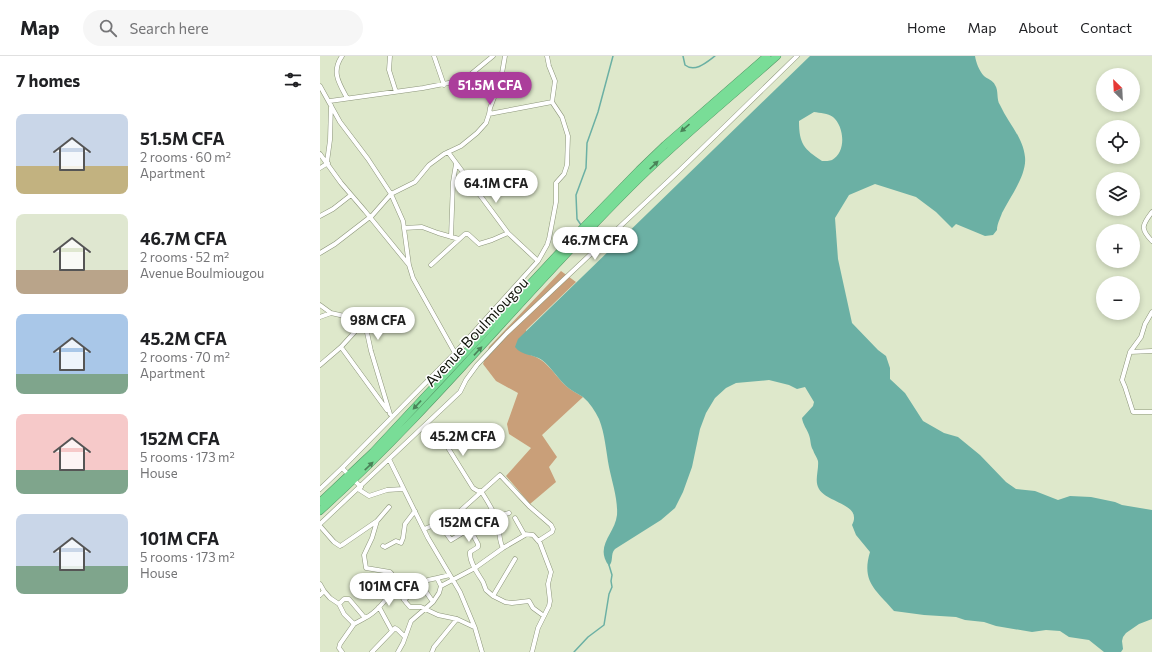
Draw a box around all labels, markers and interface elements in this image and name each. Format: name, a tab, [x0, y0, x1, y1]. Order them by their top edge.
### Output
search box	[83, 10, 363, 46]
text: Map	[20, 16, 59, 39]
icon: search	[97, 17, 119, 39]
text: Search here	[129, 19, 209, 37]
text: Home	[907, 19, 946, 36]
text: Map	[968, 19, 996, 36]
text: About	[1018, 19, 1058, 36]
text: Contact	[1080, 19, 1132, 36]
north arrow	[1096, 68, 1140, 112]
map controls	[1096, 68, 1140, 320]
icon: filters	[282, 69, 304, 91]
text: 7 homes	[16, 70, 80, 91]
pin: 51.5M CFA	[444, 72, 536, 106]
text: 51.5M CFA	[458, 77, 522, 93]
button: locate	[1096, 120, 1140, 164]
one-way arrow	[680, 123, 690, 132]
text: 51.5M CFA	[140, 128, 225, 149]
icon: home	[48, 130, 96, 178]
text: 2 rooms · 60 m²	[140, 149, 231, 165]
one-way arrow	[649, 160, 659, 170]
text: Apartment	[140, 165, 205, 181]
pin: 64.1M CFA	[450, 170, 542, 204]
button: layers	[1096, 172, 1140, 216]
text: 64.1M CFA	[464, 175, 528, 191]
button: +	[1096, 224, 1140, 268]
pin: 46.7M CFA	[549, 227, 641, 261]
text: 46.7M CFA	[140, 228, 227, 249]
icon: home	[48, 230, 96, 278]
text: 46.7M CFA	[562, 232, 628, 248]
text: 2 rooms · 52 m²	[140, 249, 229, 265]
text: Avenue Boulmiougou	[140, 265, 264, 281]
street label: Avenue Boulmiougou	[421, 273, 532, 390]
button: −	[1096, 276, 1140, 320]
pin: 98M CFA	[341, 307, 415, 341]
text: 98M CFA	[350, 312, 406, 328]
text: 45.2M CFA	[140, 328, 227, 349]
icon: home	[48, 330, 96, 378]
one-way arrow	[473, 346, 482, 356]
text: 2 rooms · 70 m²	[140, 349, 230, 365]
text: Apartment	[140, 365, 205, 381]
one-way arrow	[412, 400, 422, 410]
pin: 45.2M CFA	[417, 423, 509, 457]
text: 152M CFA	[140, 428, 220, 449]
text: 45.2M CFA	[430, 428, 496, 444]
icon: home	[48, 430, 96, 478]
text: 5 rooms · 173 m²	[140, 449, 235, 465]
one-way arrow	[364, 461, 374, 471]
text: House	[140, 465, 178, 481]
pin: 152M CFA	[428, 509, 510, 543]
text: 152M CFA	[438, 514, 500, 530]
text: 101M CFA	[140, 528, 219, 549]
icon: home	[48, 530, 96, 578]
text: 5 rooms · 173 m²	[140, 549, 235, 565]
text: House	[140, 565, 178, 581]
pin: 101M CFA	[348, 573, 430, 607]
text: 101M CFA	[359, 578, 419, 594]

